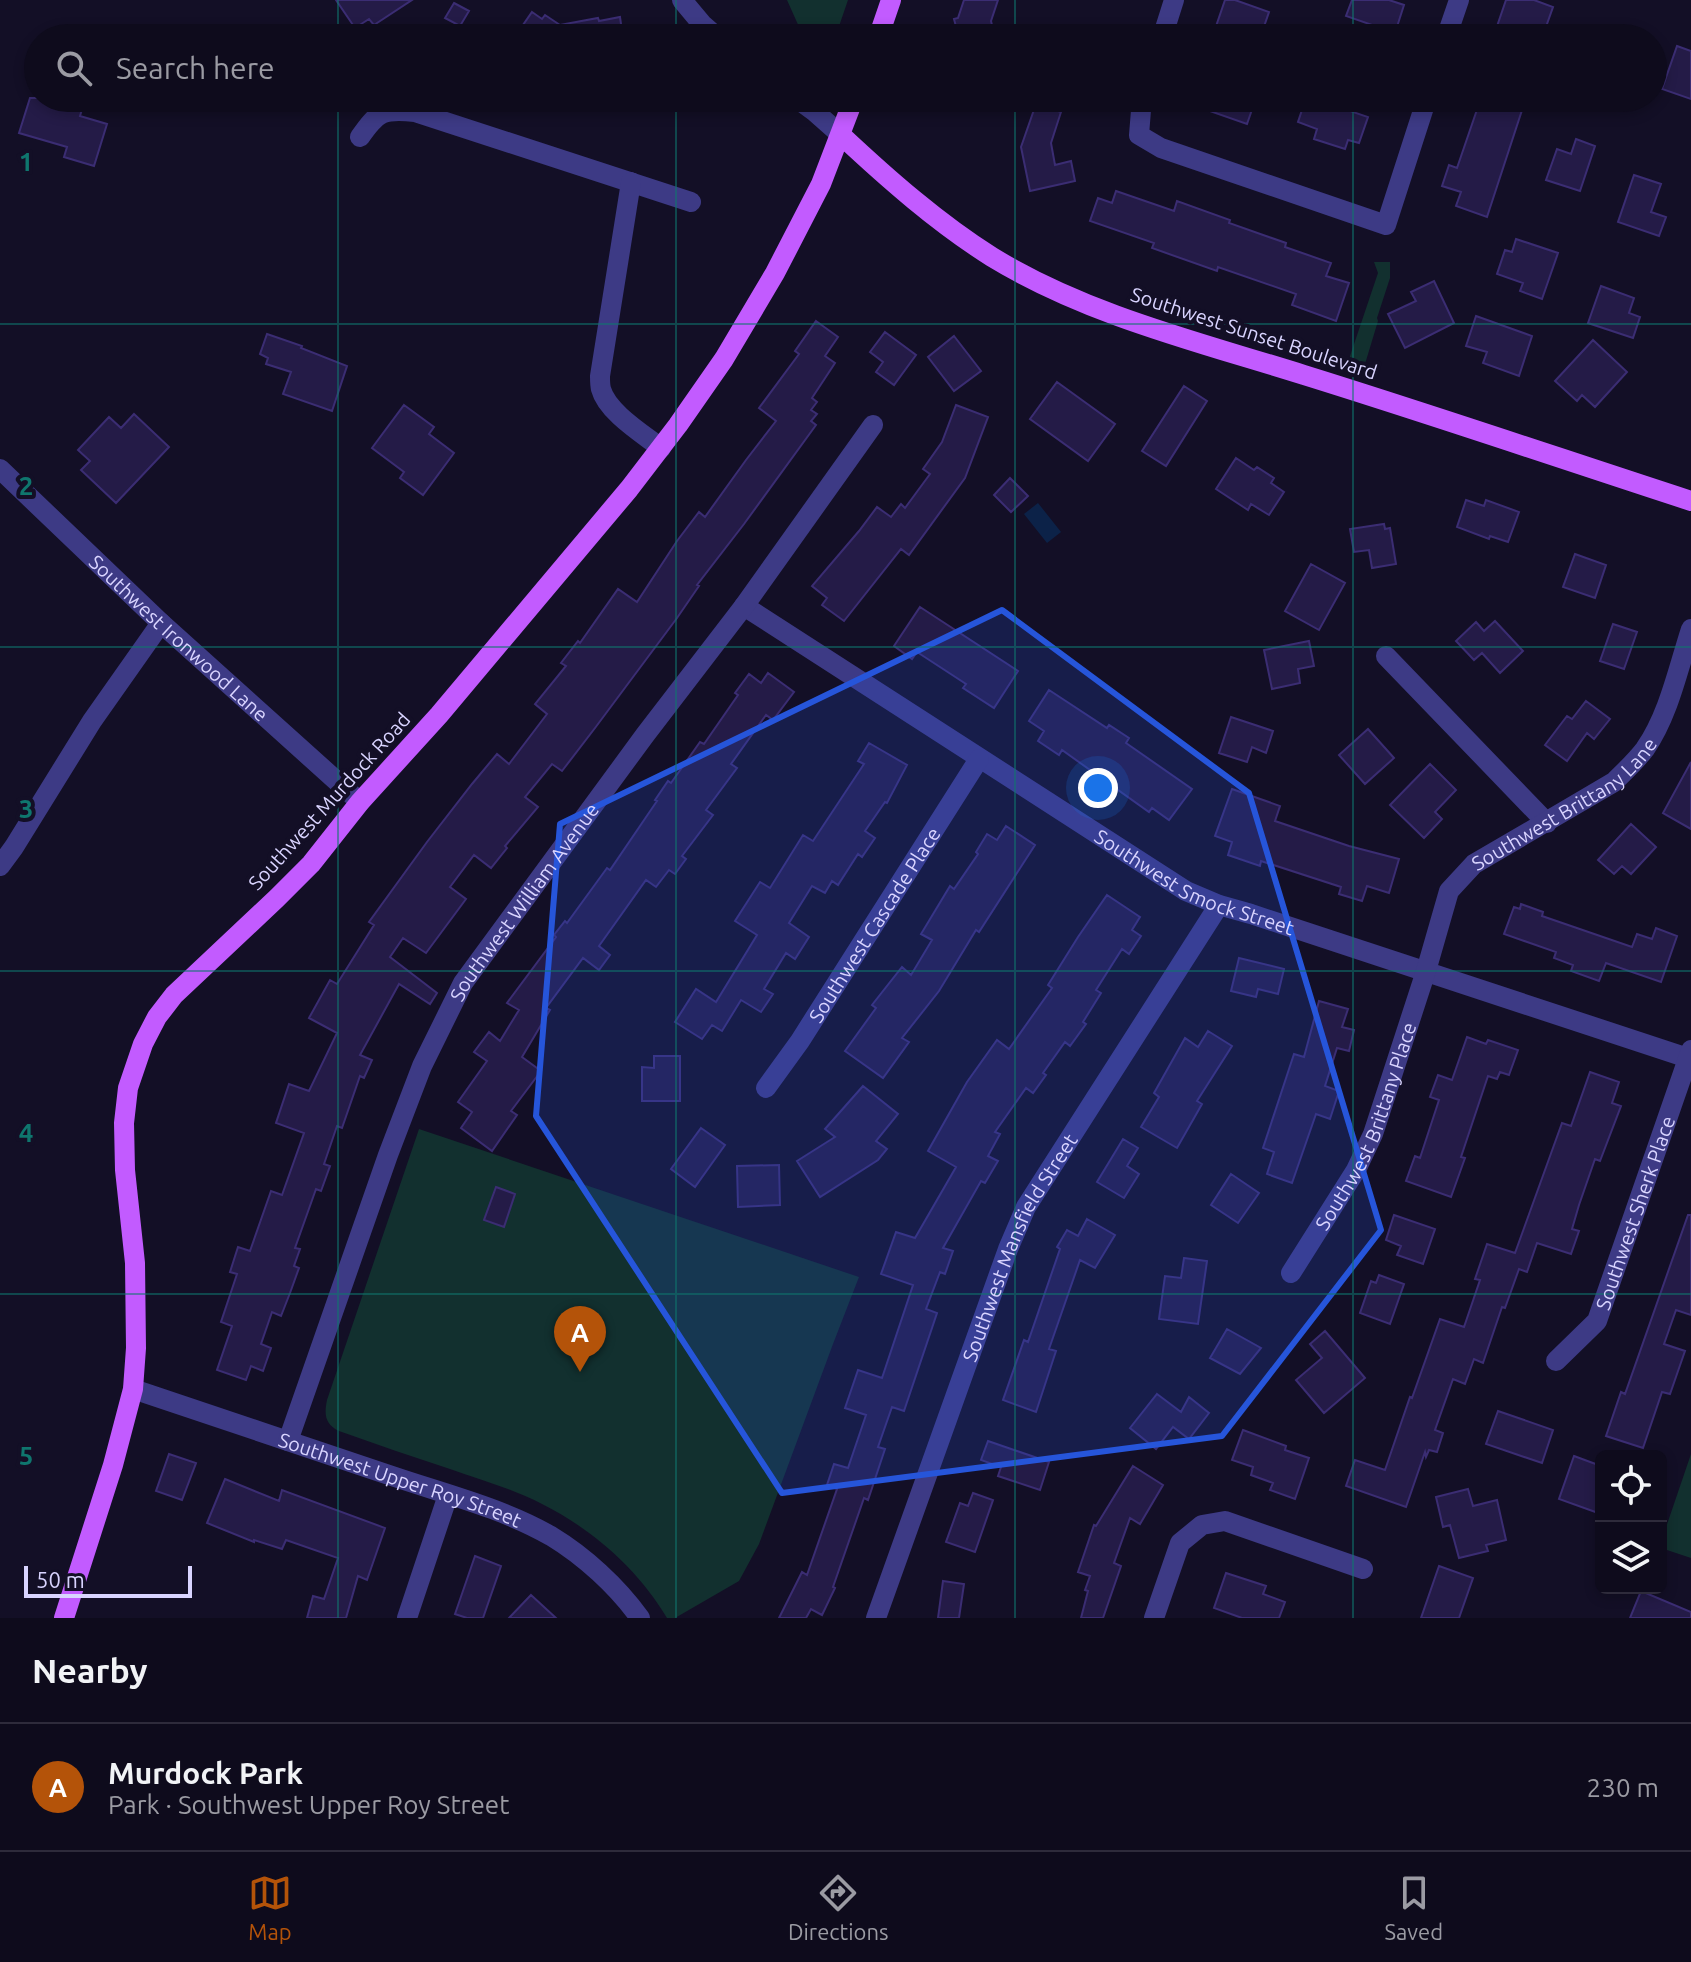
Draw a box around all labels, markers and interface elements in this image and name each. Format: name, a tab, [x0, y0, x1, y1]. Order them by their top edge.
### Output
search box	[24, 24, 1667, 112]
icon: search	[52, 46, 96, 90]
text: Search here	[116, 51, 275, 85]
text: 1	[19, 147, 33, 176]
street label: Southwest Sunset Boulevard	[1128, 282, 1380, 384]
text: 2	[19, 471, 33, 500]
street label: Southwest Ironwood Lane	[85, 550, 273, 725]
street label: Southwest Murdock Road	[243, 708, 415, 894]
street label: Southwest Brittany Lane	[1467, 733, 1661, 875]
your location	[1078, 768, 1118, 808]
text: 3	[19, 794, 33, 823]
street label: Southwest William Avenue	[445, 798, 603, 1005]
street label: Southwest Cascade Place	[804, 823, 944, 1026]
street label: Southwest Smock Street	[1091, 824, 1297, 939]
street label: Southwest Brittany Place	[1310, 1019, 1420, 1234]
street label: Southwest Sherk Place	[1590, 1113, 1679, 1313]
text: 4	[19, 1118, 33, 1147]
street label: Southwest Mansfield Street	[957, 1129, 1082, 1365]
pin: A	[554, 1306, 606, 1372]
street label: Southwest Upper Roy Street	[276, 1427, 525, 1531]
text: 5	[19, 1441, 33, 1470]
map controls	[1595, 1450, 1667, 1594]
button: locate	[1595, 1450, 1667, 1522]
button: layers	[1595, 1522, 1667, 1594]
scale bar	[24, 1562, 192, 1598]
text: 50 m	[36, 1567, 85, 1592]
text: Nearby	[32, 1651, 147, 1689]
text: Murdock Park	[108, 1756, 303, 1790]
text: A	[49, 1773, 67, 1802]
text: 230 m	[1587, 1773, 1659, 1802]
text: Park · Southwest Upper Roy Street	[108, 1790, 509, 1819]
tab: Map	[248, 1871, 292, 1944]
tab: Directions	[788, 1871, 889, 1944]
tab: Saved	[1384, 1871, 1443, 1944]

